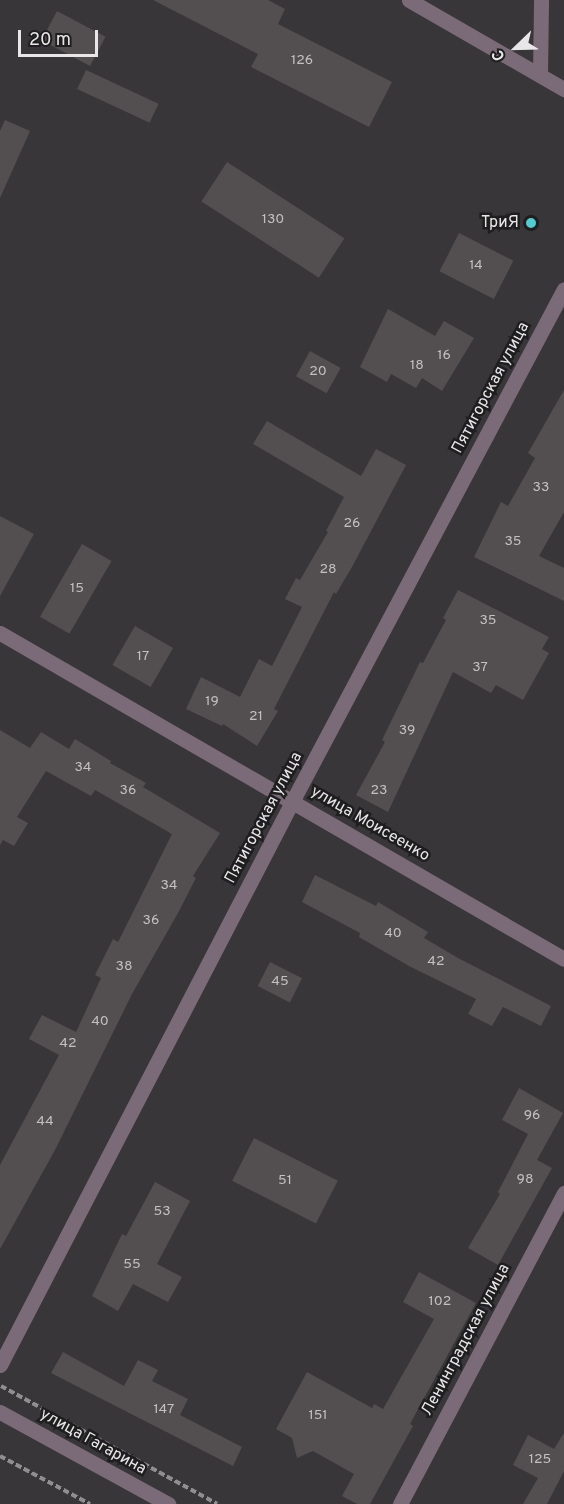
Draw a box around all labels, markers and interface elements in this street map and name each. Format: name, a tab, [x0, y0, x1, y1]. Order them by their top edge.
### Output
scale bar	[21, 18, 100, 56]
north arrow	[486, 18, 546, 78]
text: 20 m	[29, 29, 71, 52]
text: С	[488, 46, 511, 64]
house number: 126	[291, 53, 313, 69]
house number: 130	[262, 212, 284, 228]
place label: ТриЯ	[481, 213, 519, 233]
marker: ТриЯ	[524, 216, 538, 230]
house number: 14	[469, 258, 483, 274]
street label: Пятигорская улица	[448, 319, 534, 457]
house number: 16	[437, 348, 451, 364]
house number: 18	[410, 358, 424, 374]
house number: 20	[309, 364, 327, 380]
house number: 33	[533, 480, 549, 496]
house number: 26	[344, 516, 360, 532]
house number: 35	[504, 534, 522, 550]
house number: 28	[319, 562, 337, 578]
house number: 15	[70, 581, 84, 597]
house number: 35	[479, 613, 497, 629]
house number: 17	[137, 649, 149, 665]
house number: 37	[472, 660, 488, 676]
house number: 19	[205, 694, 219, 710]
house number: 21	[249, 709, 263, 725]
house number: 39	[399, 723, 415, 739]
street label: Пятигорская улица	[221, 749, 307, 887]
house number: 34	[74, 760, 92, 776]
street label: улица Моисеенко	[307, 782, 433, 866]
house number: 36	[120, 783, 136, 799]
house number: 23	[371, 783, 387, 799]
house number: 34	[160, 878, 178, 894]
house number: 36	[143, 913, 159, 929]
house number: 40	[384, 926, 402, 942]
house number: 42	[427, 954, 445, 970]
house number: 38	[116, 959, 132, 975]
house number: 45	[271, 974, 289, 990]
house number: 40	[91, 1014, 109, 1030]
house number: 42	[59, 1036, 77, 1052]
house number: 96	[524, 1108, 540, 1124]
house number: 44	[36, 1114, 54, 1130]
house number: 98	[517, 1172, 533, 1188]
house number: 51	[278, 1173, 292, 1189]
house number: 53	[153, 1204, 171, 1220]
house number: 55	[123, 1257, 141, 1273]
street label: Ленинградская улица	[418, 1261, 514, 1419]
house number: 102	[429, 1294, 451, 1310]
house number: 147	[154, 1402, 174, 1418]
street label: улица Гагарина	[37, 1405, 149, 1479]
house number: 151	[308, 1408, 328, 1424]
house number: 125	[529, 1452, 551, 1468]

